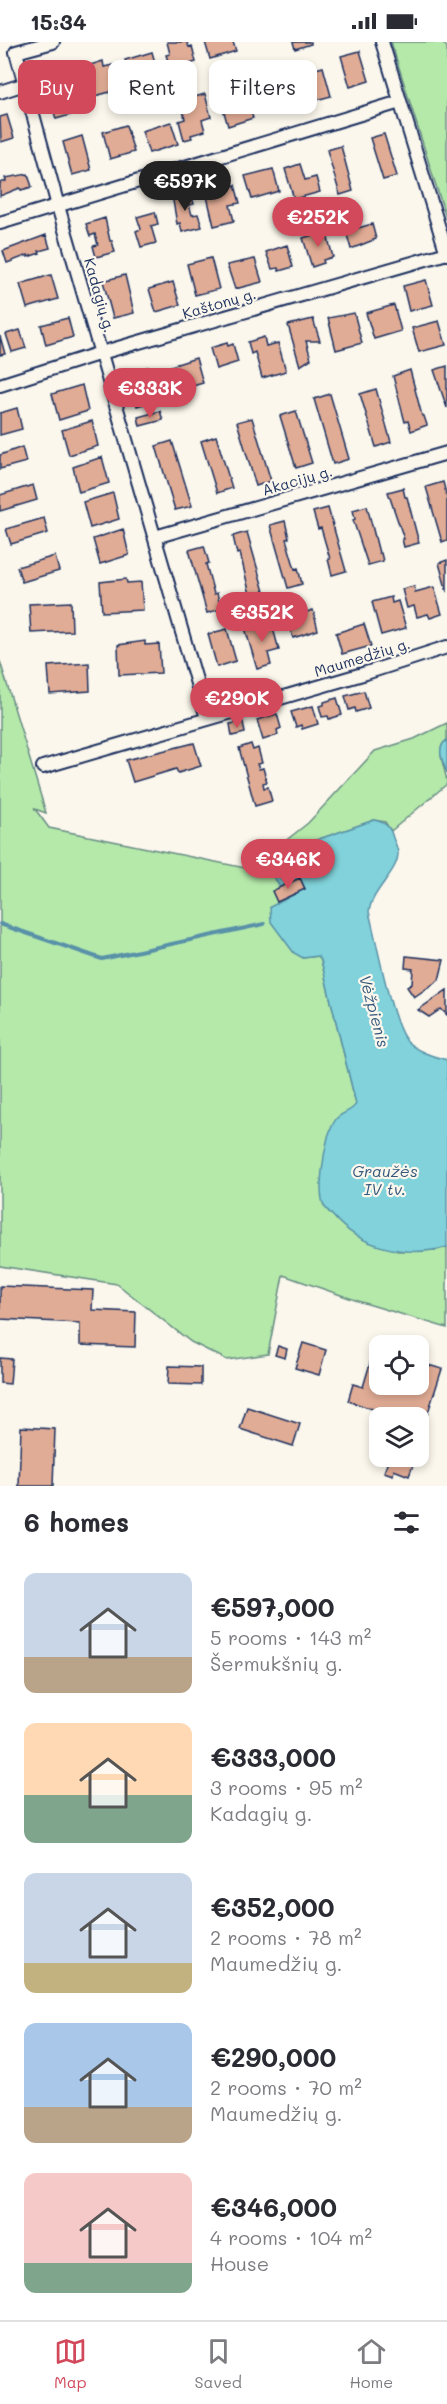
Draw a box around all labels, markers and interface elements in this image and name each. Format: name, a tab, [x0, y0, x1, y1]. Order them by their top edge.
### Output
text: 15:34	[30, 7, 87, 36]
chip: Buy	[18, 60, 96, 114]
chip: Rent	[108, 60, 197, 114]
chip: Filters	[209, 60, 317, 114]
pin: €597K	[143, 161, 227, 212]
text: €597K	[153, 167, 217, 193]
pin: €252K	[276, 197, 360, 248]
text: €252K	[286, 203, 350, 229]
street label: Kadagių g.	[80, 255, 120, 335]
street label: Kaštonų g.	[180, 283, 258, 323]
pin: €333K	[108, 368, 192, 419]
text: €333K	[117, 374, 183, 400]
street label: Akacijų g.	[259, 460, 335, 500]
pin: €352K	[220, 592, 304, 643]
text: €352K	[230, 598, 294, 624]
street label: Maumedžių g.	[312, 633, 412, 681]
pin: €290K	[195, 678, 279, 729]
text: €290K	[204, 684, 270, 710]
pin: €346K	[246, 839, 330, 890]
text: €346K	[255, 845, 321, 871]
water label: Vėžpienis	[355, 972, 395, 1050]
water label: Graužės IV tv.	[352, 1160, 418, 1199]
map controls	[369, 1335, 429, 1467]
button: locate	[369, 1335, 429, 1395]
button: layers	[369, 1407, 429, 1467]
text: 6 homes	[24, 1505, 129, 1539]
icon: filters	[390, 1506, 423, 1539]
text: €597,000	[210, 1590, 335, 1624]
icon: home	[72, 1597, 144, 1669]
text: 5 rooms · 143 m²	[210, 1624, 371, 1650]
text: Šermukšnių g.	[210, 1650, 343, 1676]
text: €333,000	[210, 1740, 336, 1774]
icon: home	[72, 1747, 144, 1819]
text: 3 rooms · 95 m²	[210, 1774, 362, 1800]
text: Kadagių g.	[210, 1800, 312, 1826]
text: €352,000	[210, 1890, 335, 1924]
icon: home	[72, 1897, 144, 1969]
text: 2 rooms · 78 m²	[210, 1924, 362, 1950]
text: Maumedžių g.	[210, 1950, 342, 1976]
text: €290,000	[210, 2040, 336, 2074]
icon: home	[72, 2047, 144, 2119]
text: 2 rooms · 70 m²	[210, 2074, 362, 2100]
text: Maumedžių g.	[210, 2100, 342, 2126]
text: €346,000	[210, 2190, 337, 2224]
icon: home	[72, 2197, 144, 2269]
text: 4 rooms · 104 m²	[210, 2224, 372, 2250]
text: House	[210, 2250, 269, 2276]
tab: Map	[54, 2335, 87, 2392]
tab: Saved	[194, 2335, 242, 2392]
tab: Home	[350, 2335, 393, 2392]

